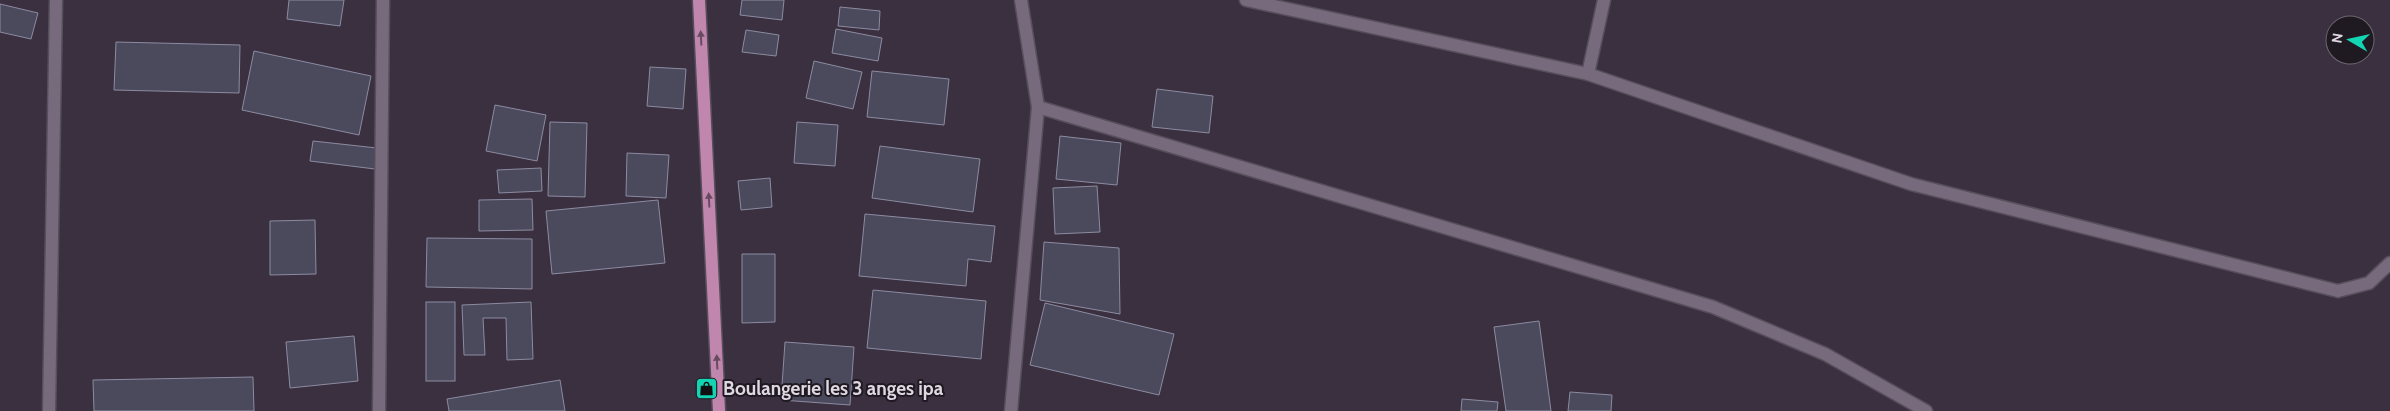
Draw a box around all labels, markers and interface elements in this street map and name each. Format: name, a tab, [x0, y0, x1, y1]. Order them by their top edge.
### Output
north arrow	[2325, 15, 2375, 65]
one-way arrow	[697, 29, 705, 45]
text: N	[2327, 32, 2347, 44]
one-way arrow	[704, 192, 712, 208]
one-way arrow	[712, 354, 720, 370]
shop icon: Boulangerie les 3 anges ipa	[695, 376, 719, 400]
place label: Boulangerie les 3 anges ipa	[723, 377, 944, 400]

